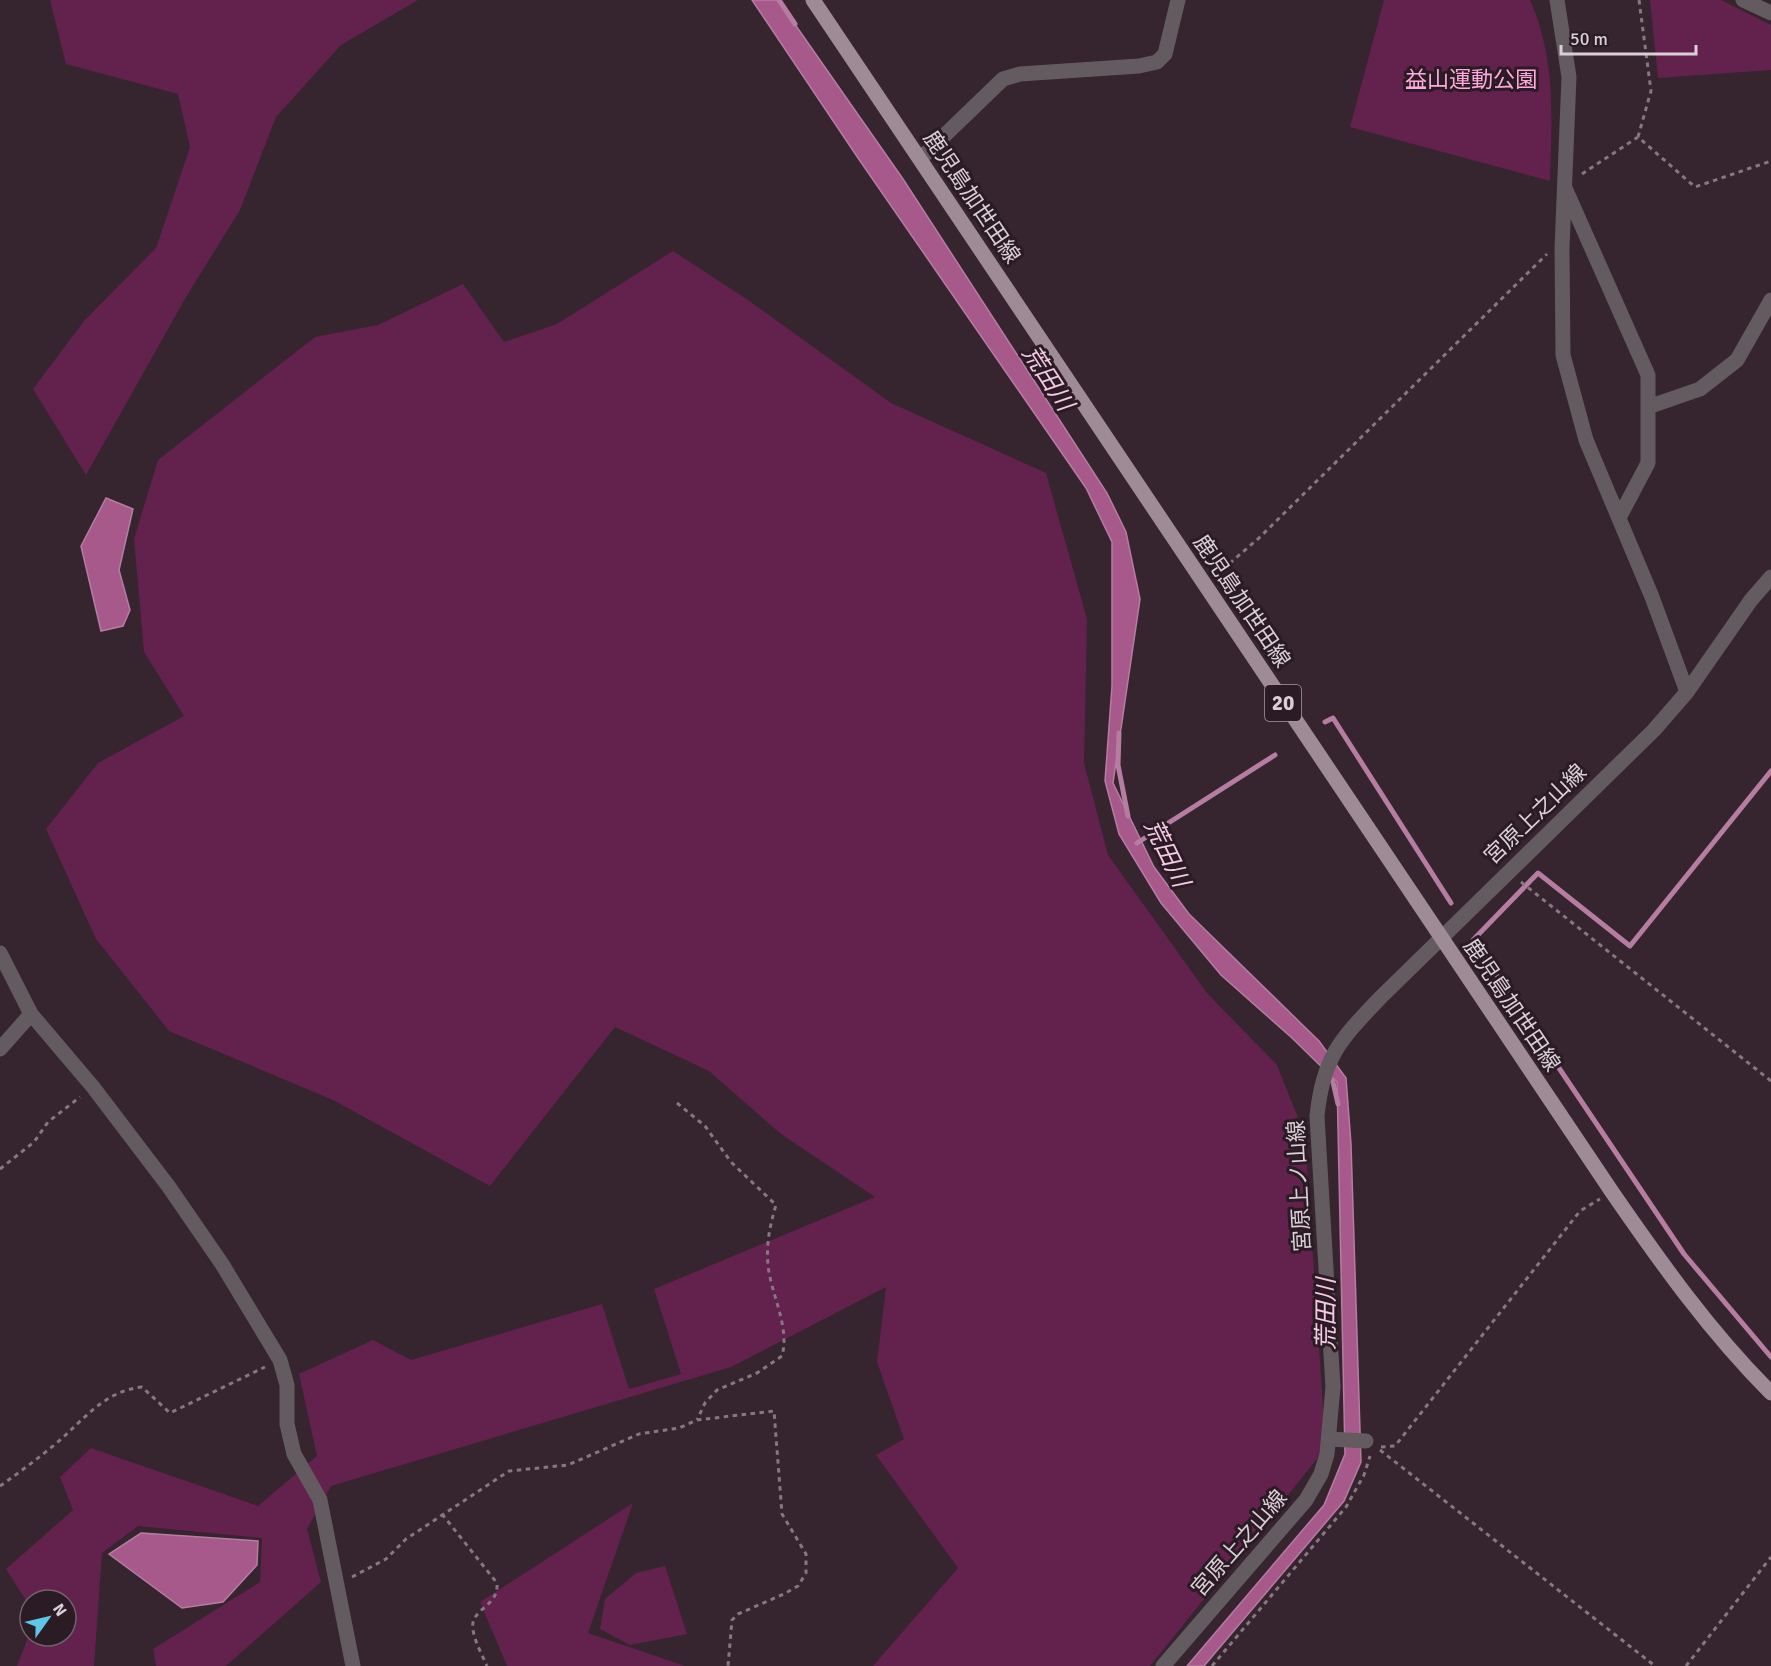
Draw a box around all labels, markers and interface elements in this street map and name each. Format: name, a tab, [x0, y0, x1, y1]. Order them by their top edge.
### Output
scale bar	[1561, 18, 1696, 56]
text: 50 m	[1570, 28, 1608, 50]
park label: 益山運動公園	[1405, 66, 1537, 93]
street label: 鹿児島加世田線	[918, 126, 1026, 268]
water label: 荒田川	[1016, 340, 1082, 419]
street label: 鹿児島加世田線	[1188, 530, 1296, 672]
road number: 20	[1265, 685, 1301, 721]
street label: 宮原上之山線	[1478, 758, 1592, 870]
water label: 荒田川	[1138, 814, 1198, 895]
street label: 鹿児島加世田線	[1458, 934, 1566, 1076]
street label: 宮原上ノ山線	[1282, 1119, 1316, 1253]
water label: 荒田川	[1311, 1275, 1341, 1350]
street label: 宮原上之山線	[1186, 1484, 1292, 1602]
north arrow	[18, 1588, 78, 1648]
text: N	[48, 1600, 71, 1620]

